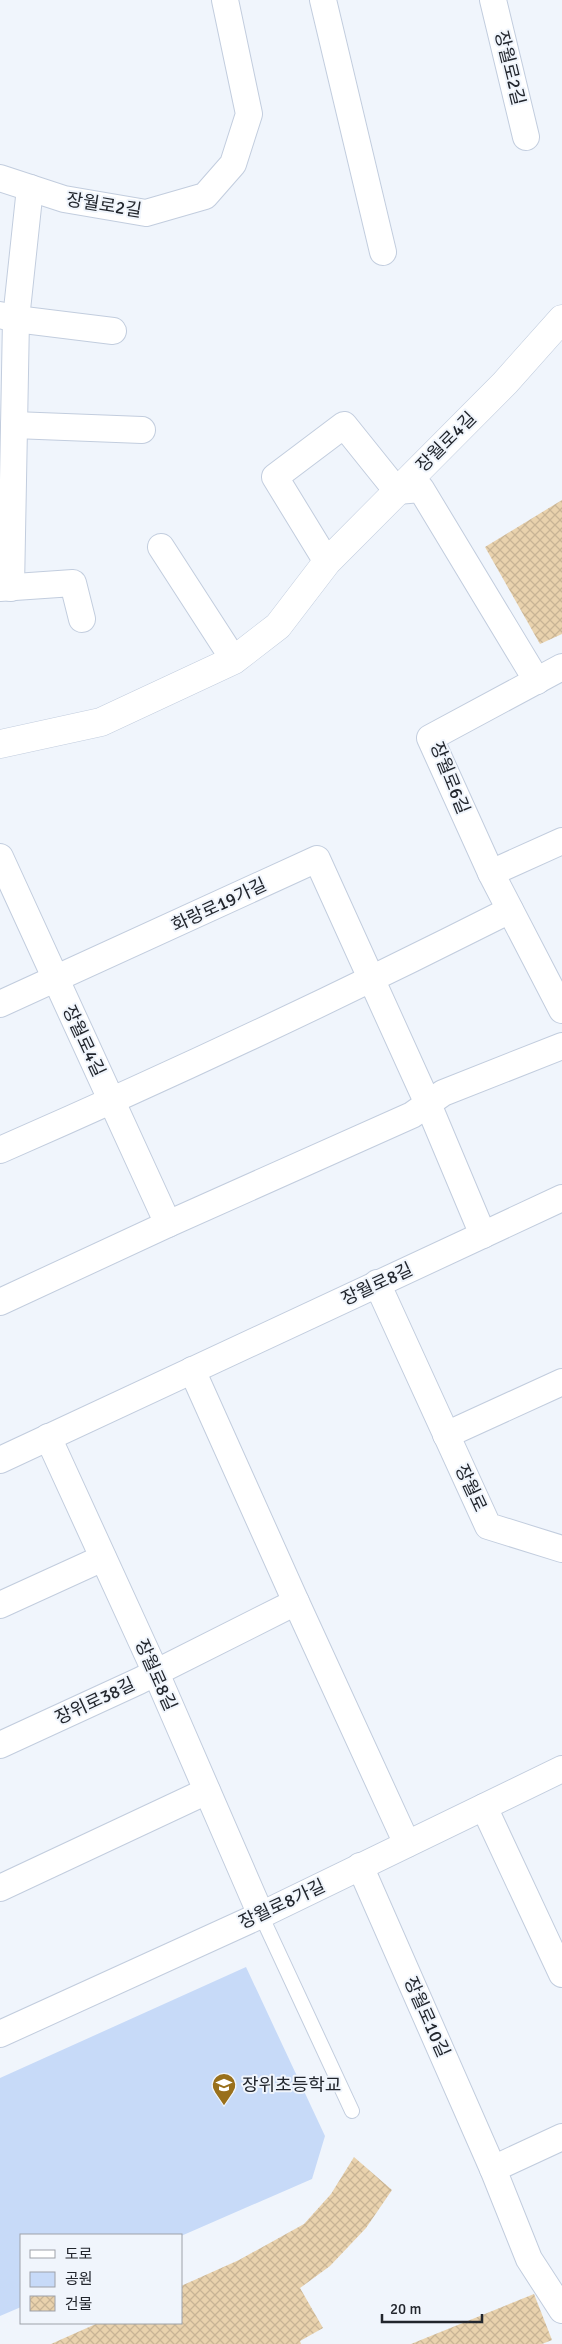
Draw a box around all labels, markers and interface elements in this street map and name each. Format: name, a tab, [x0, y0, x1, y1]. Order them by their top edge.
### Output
street label: 장월로2길	[490, 28, 530, 108]
street label: 장월로2길	[65, 188, 143, 222]
street label: 장월로4길	[411, 407, 481, 477]
street label: 장월로6길	[426, 739, 474, 817]
street label: 화랑로19가길	[168, 873, 270, 937]
street label: 장월로4길	[58, 1002, 110, 1080]
street label: 장월로8길	[338, 1258, 416, 1310]
street label: 장월로	[451, 1461, 491, 1515]
street label: 장월로8길	[131, 1636, 181, 1714]
street label: 장위로38길	[52, 1673, 138, 1729]
street label: 장월로8가길	[235, 1874, 329, 1934]
street label: 장월로10길	[400, 1973, 454, 2061]
school or university icon: 장위초등학교	[211, 2072, 237, 2106]
place label: 장위초등학교	[242, 2074, 341, 2096]
legend	[20, 2234, 182, 2324]
text: 도로	[65, 2245, 93, 2263]
text: 공원	[65, 2270, 93, 2288]
scale bar	[382, 2292, 482, 2324]
text: 건물	[65, 2295, 93, 2313]
text: 20 m	[390, 2300, 421, 2318]

